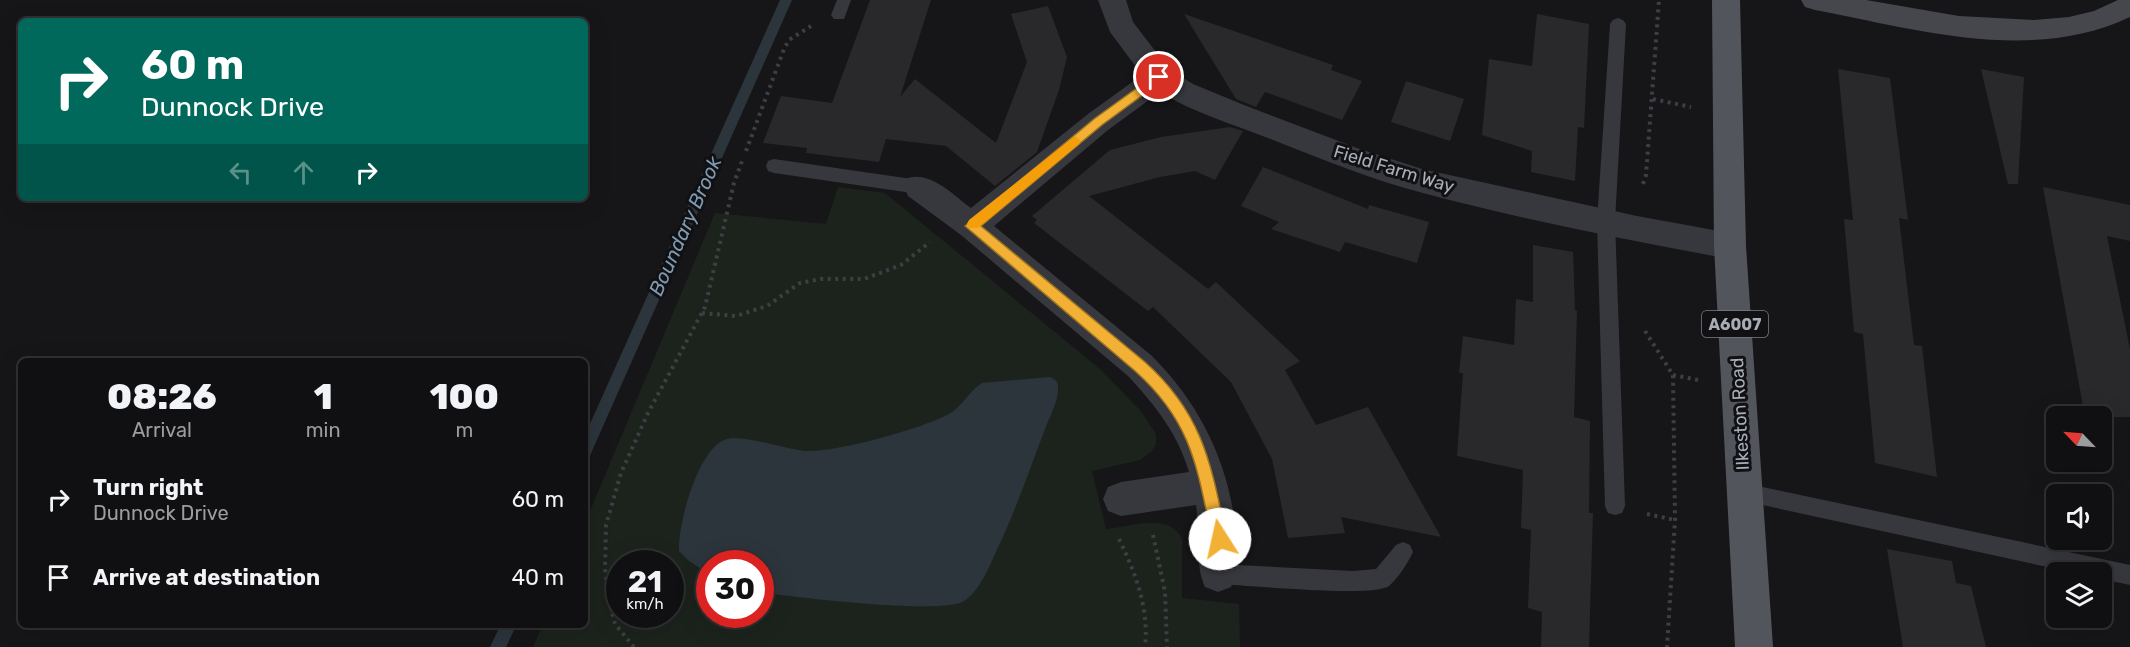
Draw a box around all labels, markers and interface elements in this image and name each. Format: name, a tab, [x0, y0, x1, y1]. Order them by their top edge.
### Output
text: 60 m	[141, 40, 244, 90]
icon: right	[42, 42, 120, 120]
pin	[1133, 51, 1184, 102]
icon: arrive	[1142, 60, 1175, 93]
text: Dunnock Drive	[141, 91, 324, 123]
street label: Field Farm Way	[1331, 140, 1457, 198]
water label: Boundary Brook	[644, 152, 727, 299]
icon: left	[224, 156, 257, 189]
icon: ahead	[287, 156, 320, 189]
icon: right	[350, 156, 383, 189]
road number: A6007	[1702, 311, 1768, 337]
street label: Ilkeston Road	[1726, 357, 1754, 471]
text: 08:26	[107, 375, 217, 418]
text: 1	[314, 375, 333, 418]
text: 100	[430, 375, 499, 418]
north arrow	[2046, 406, 2112, 472]
map controls	[2046, 406, 2112, 628]
text: Arrival	[132, 418, 192, 442]
text: min	[306, 418, 341, 442]
text: m	[455, 418, 473, 442]
text: Turn right	[93, 474, 203, 501]
icon: right	[42, 483, 75, 516]
button: sound	[2046, 484, 2112, 550]
text: 60 m	[512, 486, 564, 513]
text: Dunnock Drive	[93, 501, 229, 525]
position arrow	[1188, 507, 1252, 571]
speed limit sign: 30	[696, 550, 774, 628]
icon: arrive	[42, 561, 75, 594]
button: layers	[2046, 562, 2112, 628]
text: Arrive at destination	[93, 564, 320, 591]
text: 40 m	[511, 564, 564, 591]
text: 21	[628, 564, 662, 600]
text: km/h	[626, 595, 664, 613]

